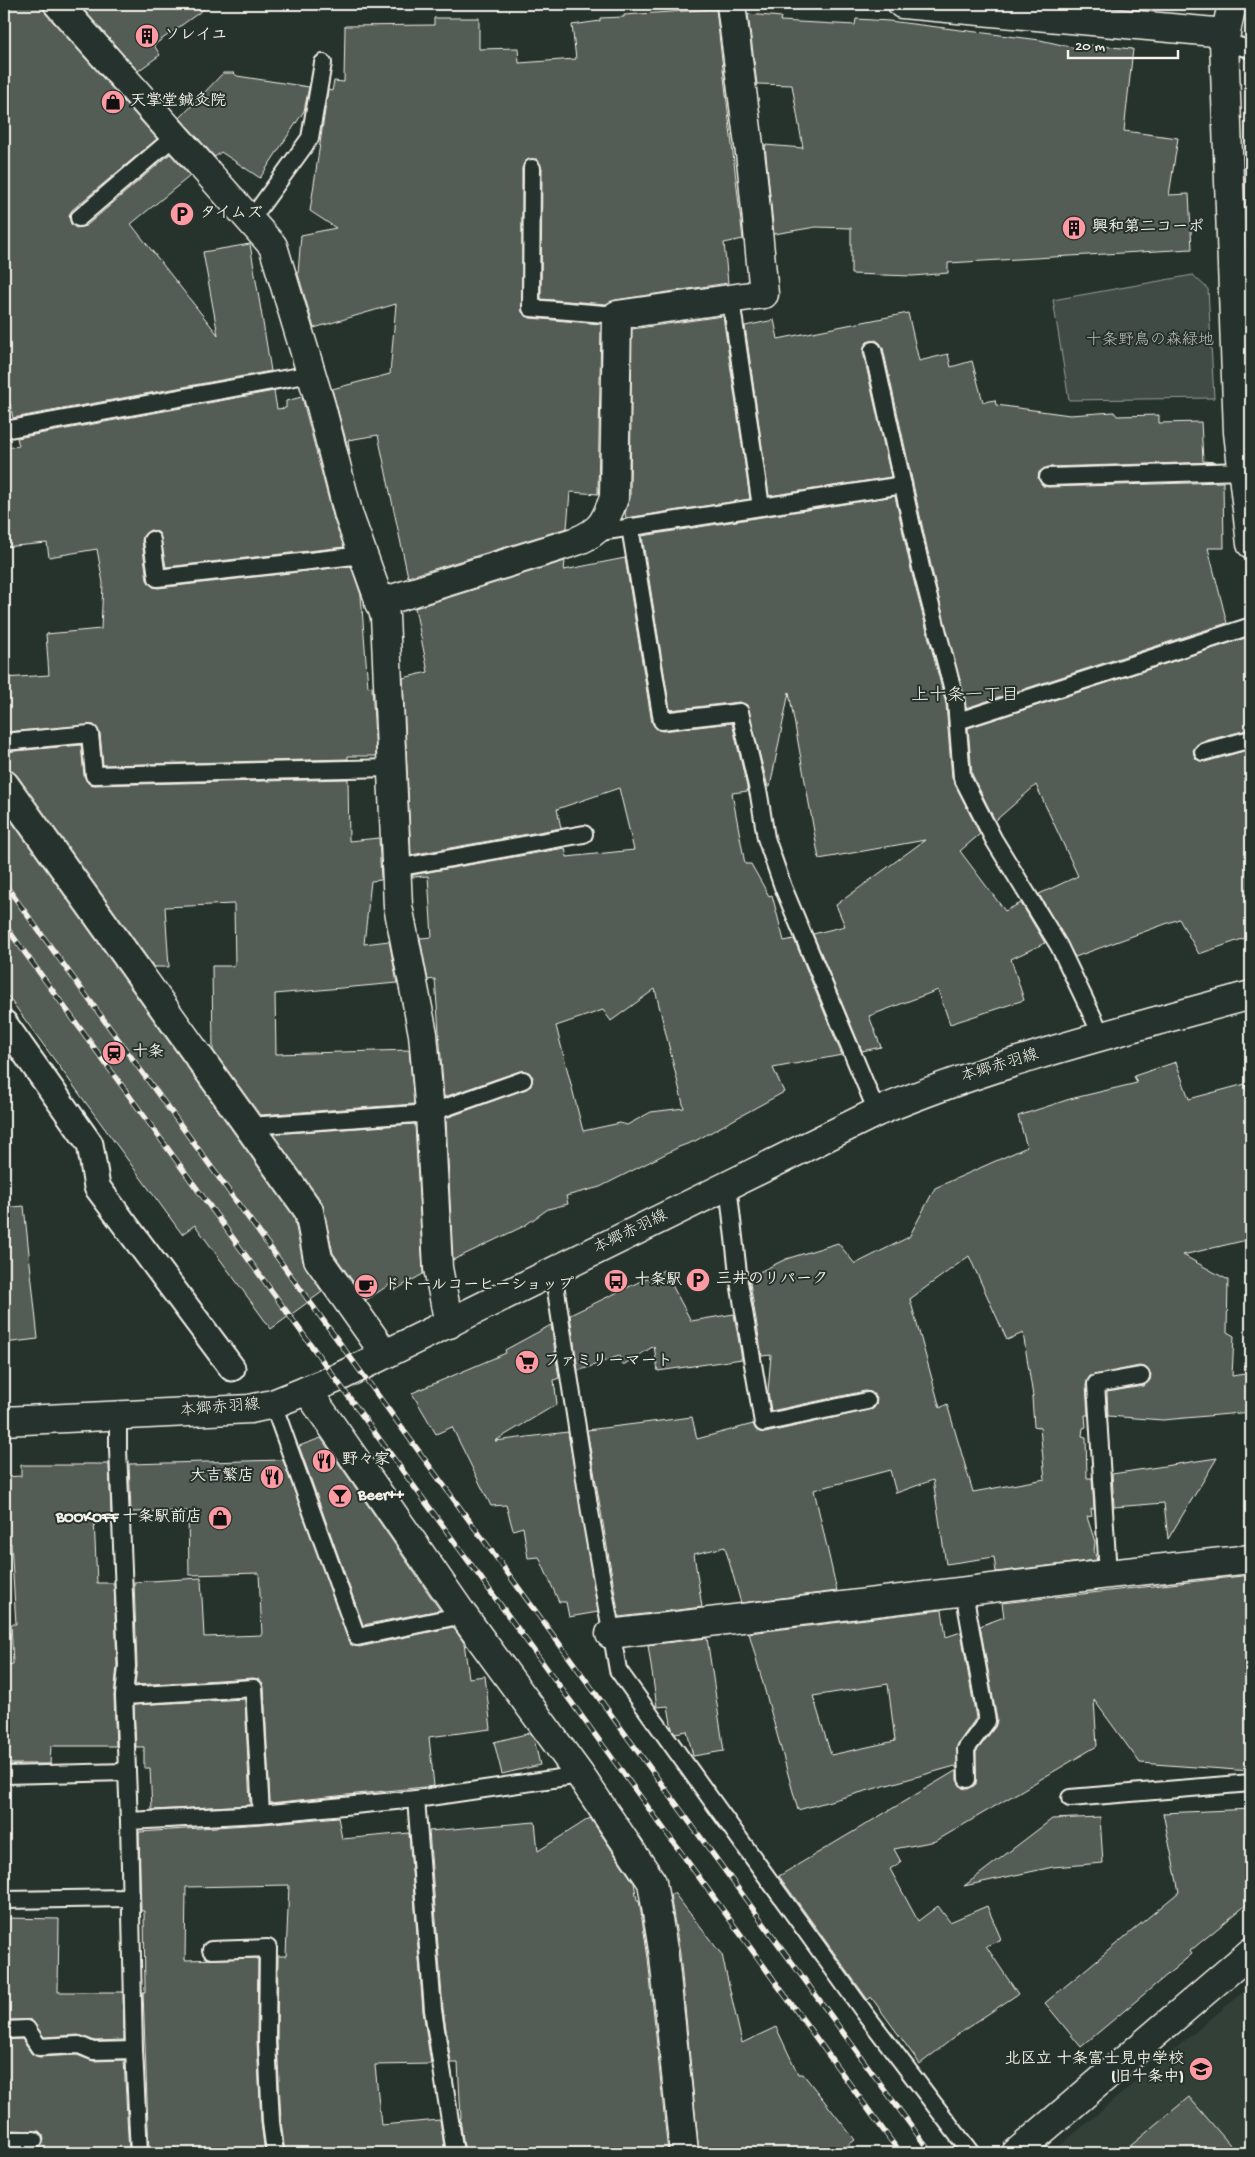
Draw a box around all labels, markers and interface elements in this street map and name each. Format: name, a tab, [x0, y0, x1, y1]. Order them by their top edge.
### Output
building icon: ソレイユ	[134, 23, 160, 49]
place label: ソレイユ	[164, 27, 227, 46]
scale bar	[1068, 28, 1178, 60]
text: 20 m	[1075, 38, 1105, 56]
shop icon: 天掌堂鍼灸院	[100, 89, 126, 115]
place label: 天掌堂鍼灸院	[130, 91, 226, 112]
parking icon: タイムズ	[169, 201, 195, 227]
place label: タイムズ	[200, 205, 263, 224]
building icon: 興和第二コーポ	[1061, 215, 1087, 241]
place label: 興和第二コーポ	[1092, 218, 1204, 238]
park label: 十条野鳥の森緑地	[1086, 330, 1214, 351]
district label: 上十条一丁目	[911, 685, 1019, 707]
station icon: 十条	[101, 1040, 127, 1066]
place label: 十条	[132, 1043, 164, 1063]
street label: 本郷赤羽線	[958, 1044, 1041, 1088]
street label: 本郷赤羽線	[590, 1205, 671, 1259]
parking icon: 三井のリパーク	[685, 1267, 711, 1293]
bus stop icon: 十条駅	[603, 1268, 629, 1294]
place label: 三井のリパーク	[716, 1270, 828, 1290]
place label: 十条駅	[634, 1271, 682, 1291]
cafe icon: ドトールコーヒーショップ	[353, 1273, 379, 1299]
place label: ドトールコーヒーショップ	[384, 1276, 574, 1296]
supermarket icon: ファミリーマート	[514, 1349, 540, 1375]
place label: ファミリーマート	[544, 1353, 673, 1372]
street label: 本郷赤羽線	[179, 1394, 261, 1422]
restaurant icon: 野々家	[311, 1448, 337, 1474]
place label: 野々家	[342, 1450, 390, 1471]
restaurant icon: 大吉繁店	[259, 1464, 285, 1490]
place label: 大吉繁店	[190, 1466, 254, 1487]
bar icon: Beer++	[327, 1483, 353, 1509]
place label: Beer++	[357, 1487, 404, 1506]
shop icon: BOOKOFF 十条駅前店	[207, 1505, 233, 1531]
place label: BOOKOFF 十条駅前店	[55, 1507, 202, 1528]
place label: 北区立 十条富士見中学校 (旧十条中)	[1004, 2049, 1184, 2088]
school or university icon: 北区立 十条富士見中学校 (旧十条中)	[1188, 2056, 1214, 2082]

